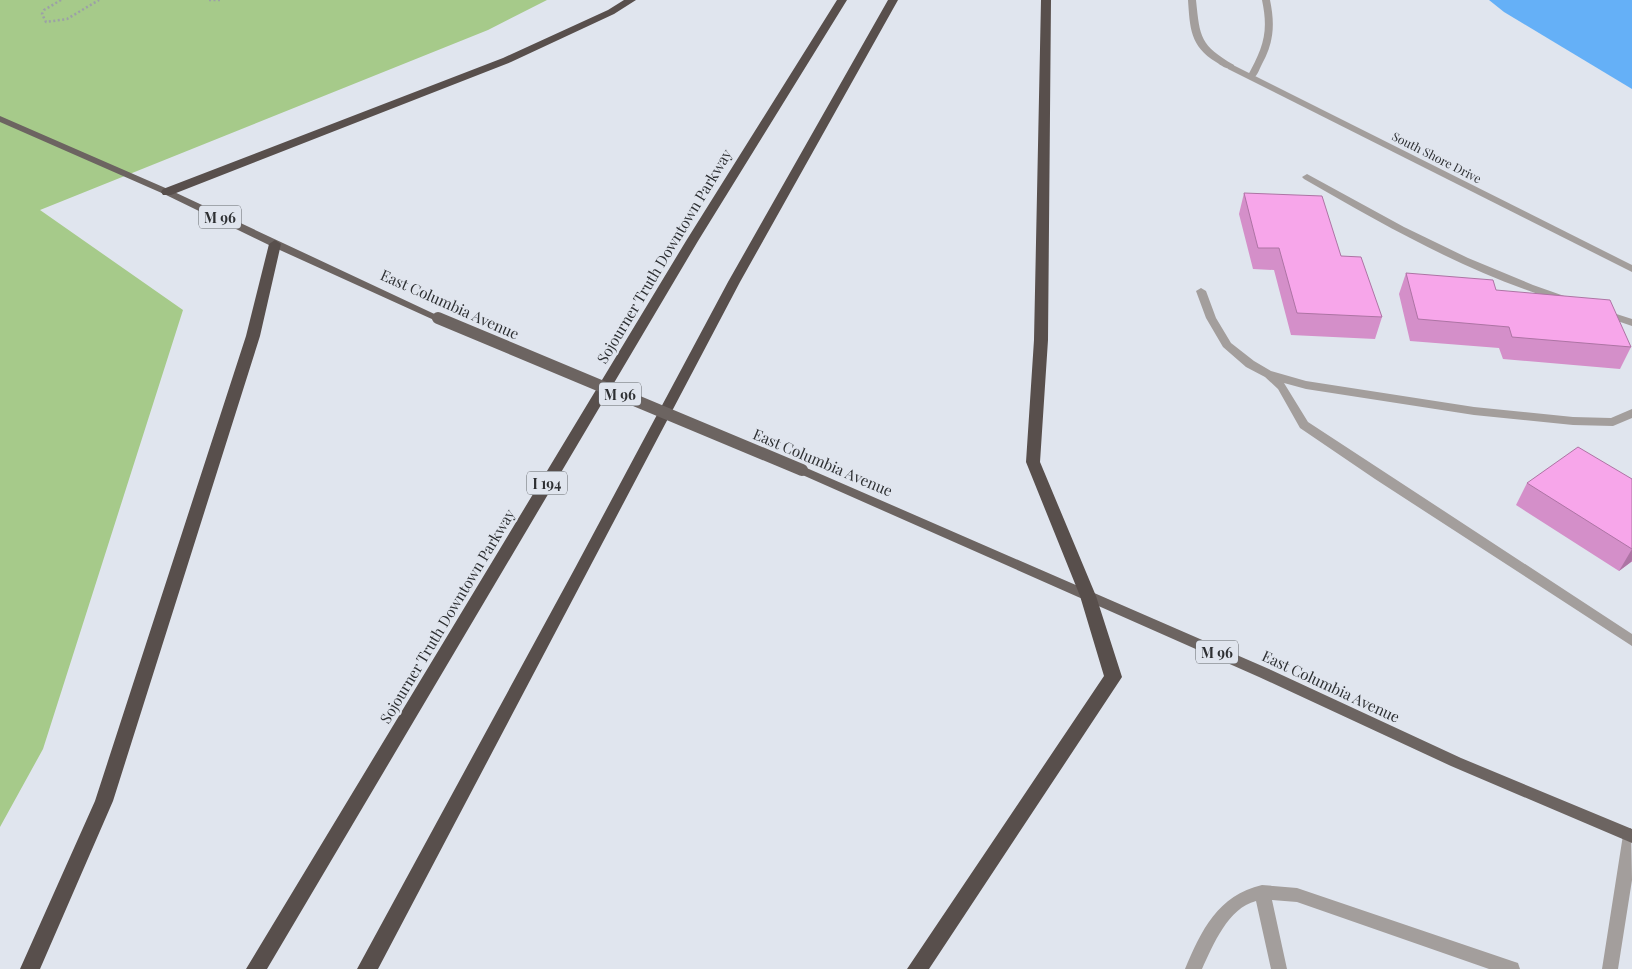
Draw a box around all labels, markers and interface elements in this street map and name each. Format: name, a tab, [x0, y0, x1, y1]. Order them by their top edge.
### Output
street label: South Shore Drive	[1390, 128, 1484, 186]
street label: Sojourner Truth Downtown Parkway	[592, 145, 736, 367]
road number: M 96	[199, 206, 241, 228]
street label: East Columbia Avenue	[378, 264, 522, 344]
road number: M 96	[599, 382, 641, 406]
street label: East Columbia Avenue	[750, 424, 896, 500]
road number: I 194	[527, 472, 567, 494]
street label: Sojourner Truth Downtown Parkway	[375, 505, 519, 727]
road number: M 96	[1196, 640, 1238, 664]
street label: East Columbia Avenue	[1259, 645, 1403, 727]

